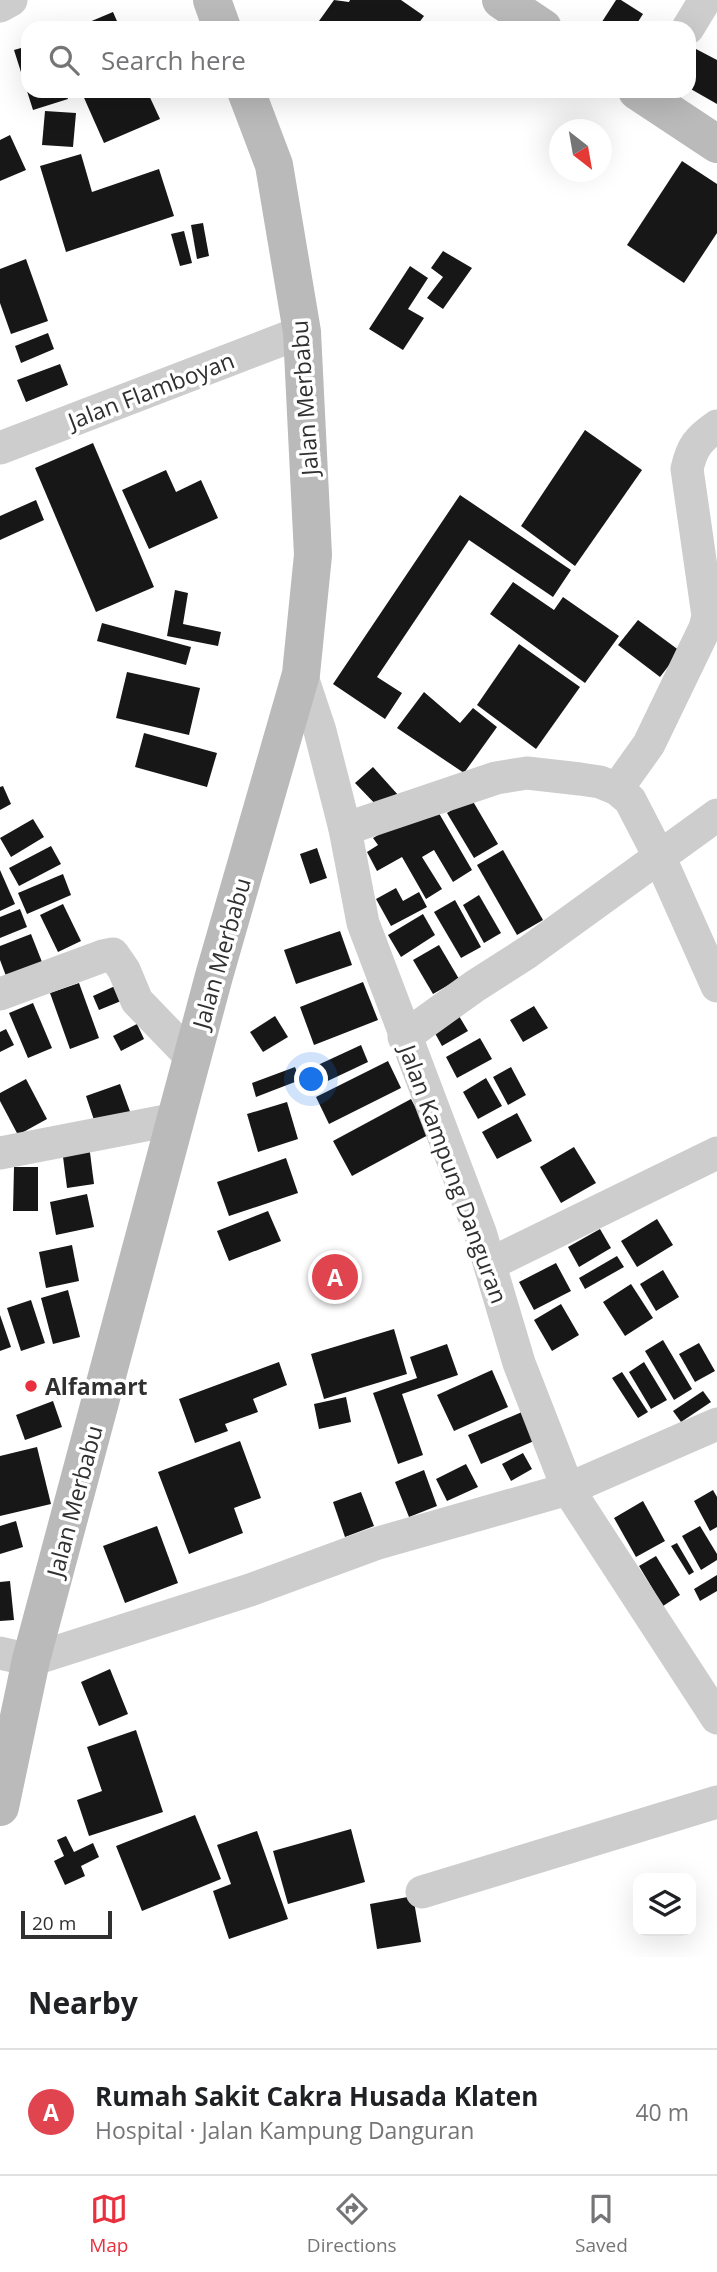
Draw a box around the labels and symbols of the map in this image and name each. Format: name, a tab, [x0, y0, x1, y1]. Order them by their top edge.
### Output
north arrow	[549, 119, 612, 182]
street label: Jalan Merbabu	[283, 319, 326, 479]
street label: Jalan Flamboyan	[61, 344, 239, 437]
street label: Jalan Merbabu	[184, 874, 258, 1034]
street label: Jalan Kampung Danguran	[392, 1038, 516, 1308]
your location	[294, 1062, 328, 1096]
pin: A	[312, 1251, 358, 1303]
place label: Alfamart	[45, 1370, 148, 1402]
marker: Alfamart	[23, 1378, 39, 1394]
street label: Jalan Merbabu	[38, 1422, 110, 1582]
scale bar	[21, 1908, 112, 1940]

